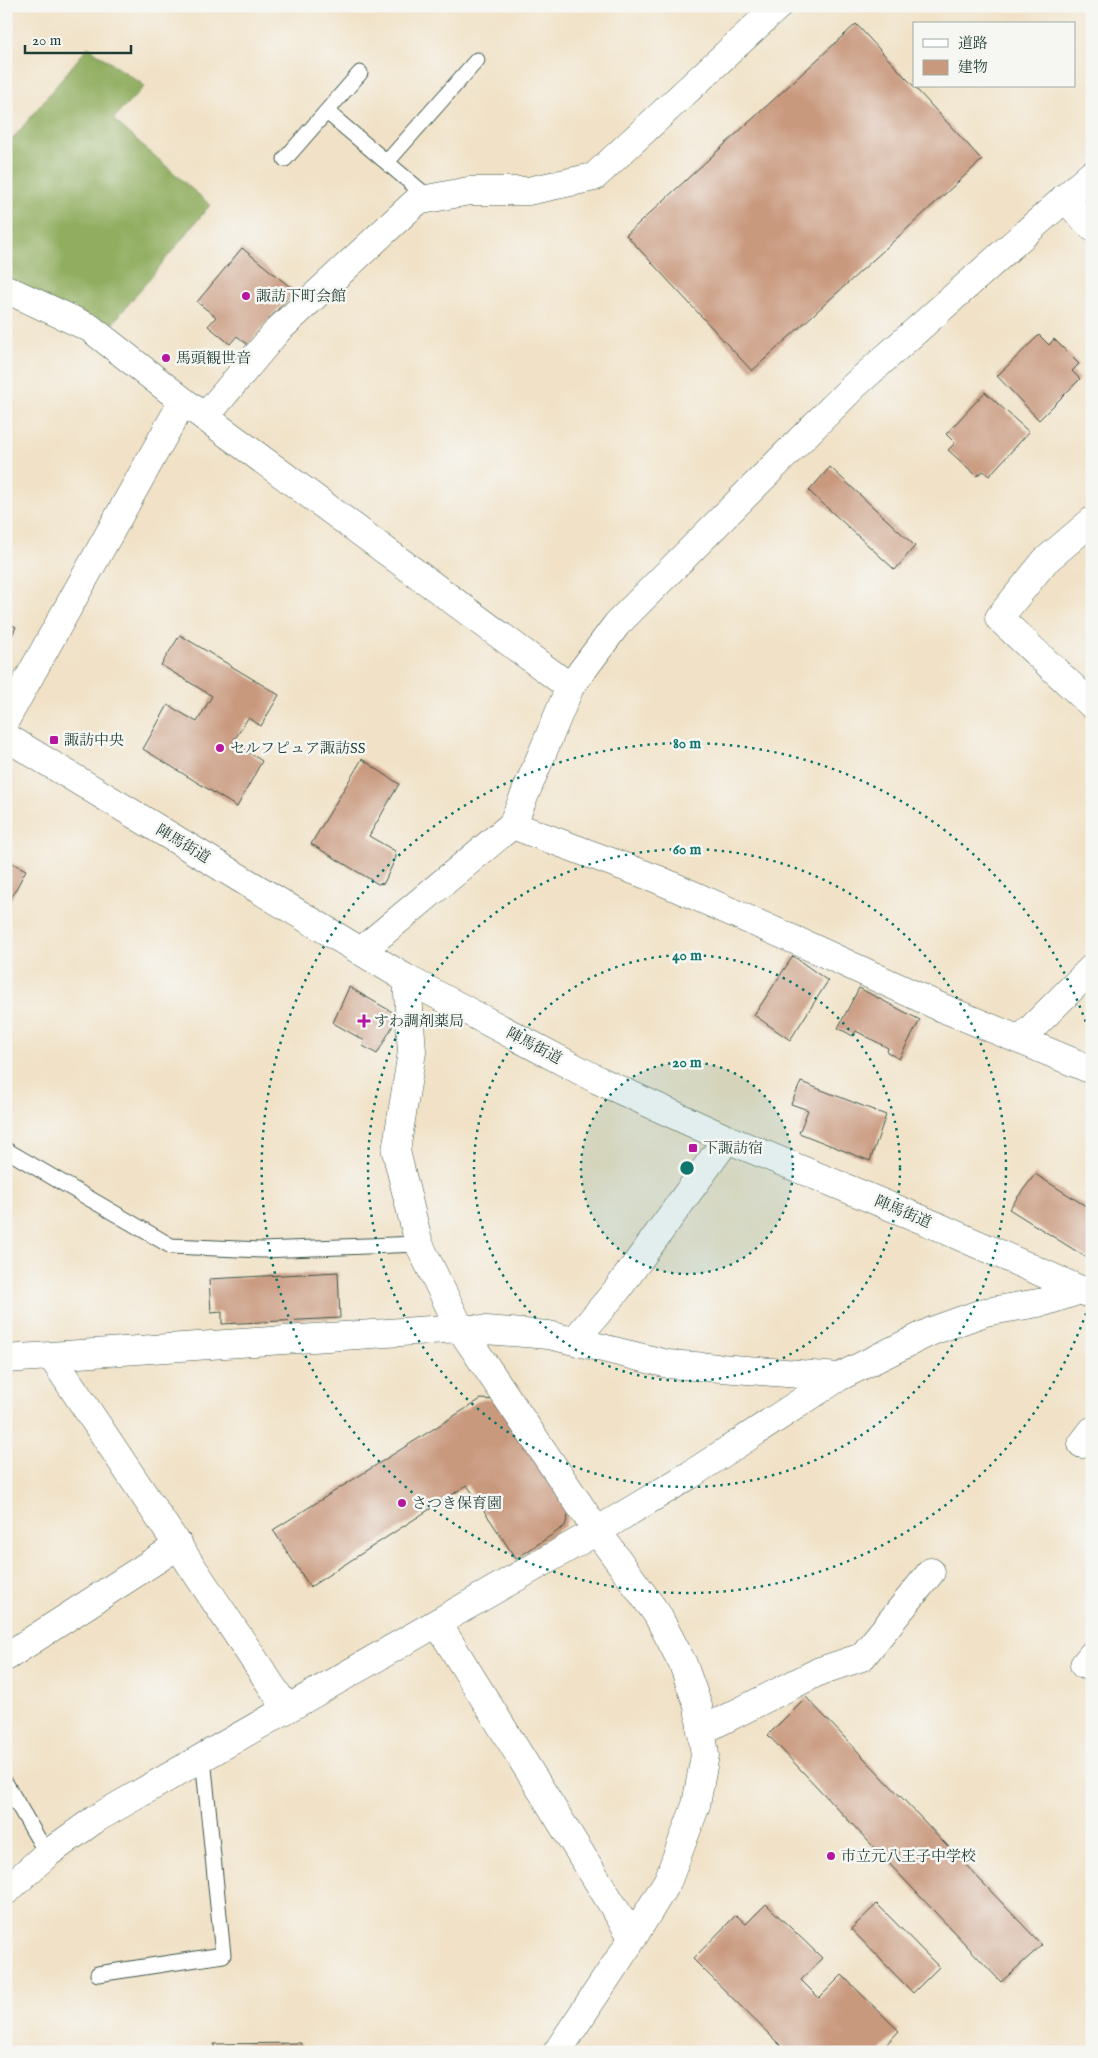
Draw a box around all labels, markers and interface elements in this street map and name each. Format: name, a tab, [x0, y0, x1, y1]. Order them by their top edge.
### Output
scale bar	[25, 22, 131, 54]
legend	[913, 22, 1076, 88]
text: 20 m	[32, 31, 62, 50]
text: 道路	[958, 34, 988, 53]
text: 建物	[958, 58, 988, 77]
place label: 諏訪下町会館	[256, 287, 346, 306]
marker: 諏訪下町会館	[240, 290, 252, 302]
place label: 馬頭観世音	[176, 349, 251, 368]
marker: 馬頭観世音	[160, 352, 172, 364]
place label: 諏訪中央	[64, 731, 124, 750]
marker: 諏訪中央	[48, 734, 60, 746]
text: 80 m	[673, 734, 701, 753]
place label: セルフピュア諏訪SS	[230, 739, 365, 758]
marker: セルフピュア諏訪SS	[214, 742, 226, 754]
street label: 陣馬街道	[152, 820, 214, 868]
text: 60 m	[673, 840, 702, 859]
text: 40 m	[672, 946, 702, 965]
place label: すわ調剤薬局	[374, 1012, 464, 1031]
marker: すわ調剤薬局	[358, 1015, 370, 1027]
street label: 陣馬街道	[503, 1024, 565, 1068]
text: 20 m	[672, 1053, 702, 1072]
place label: 下諏訪宿	[703, 1139, 763, 1158]
marker: 下諏訪宿	[687, 1142, 699, 1154]
centre of rings	[678, 1159, 696, 1177]
street label: 陣馬街道	[872, 1192, 934, 1232]
place label: さつき保育園	[412, 1494, 502, 1513]
marker: さつき保育園	[396, 1497, 408, 1509]
place label: 市立元八王子中学校	[841, 1847, 976, 1866]
marker: 市立元八王子中学校	[825, 1850, 837, 1862]

